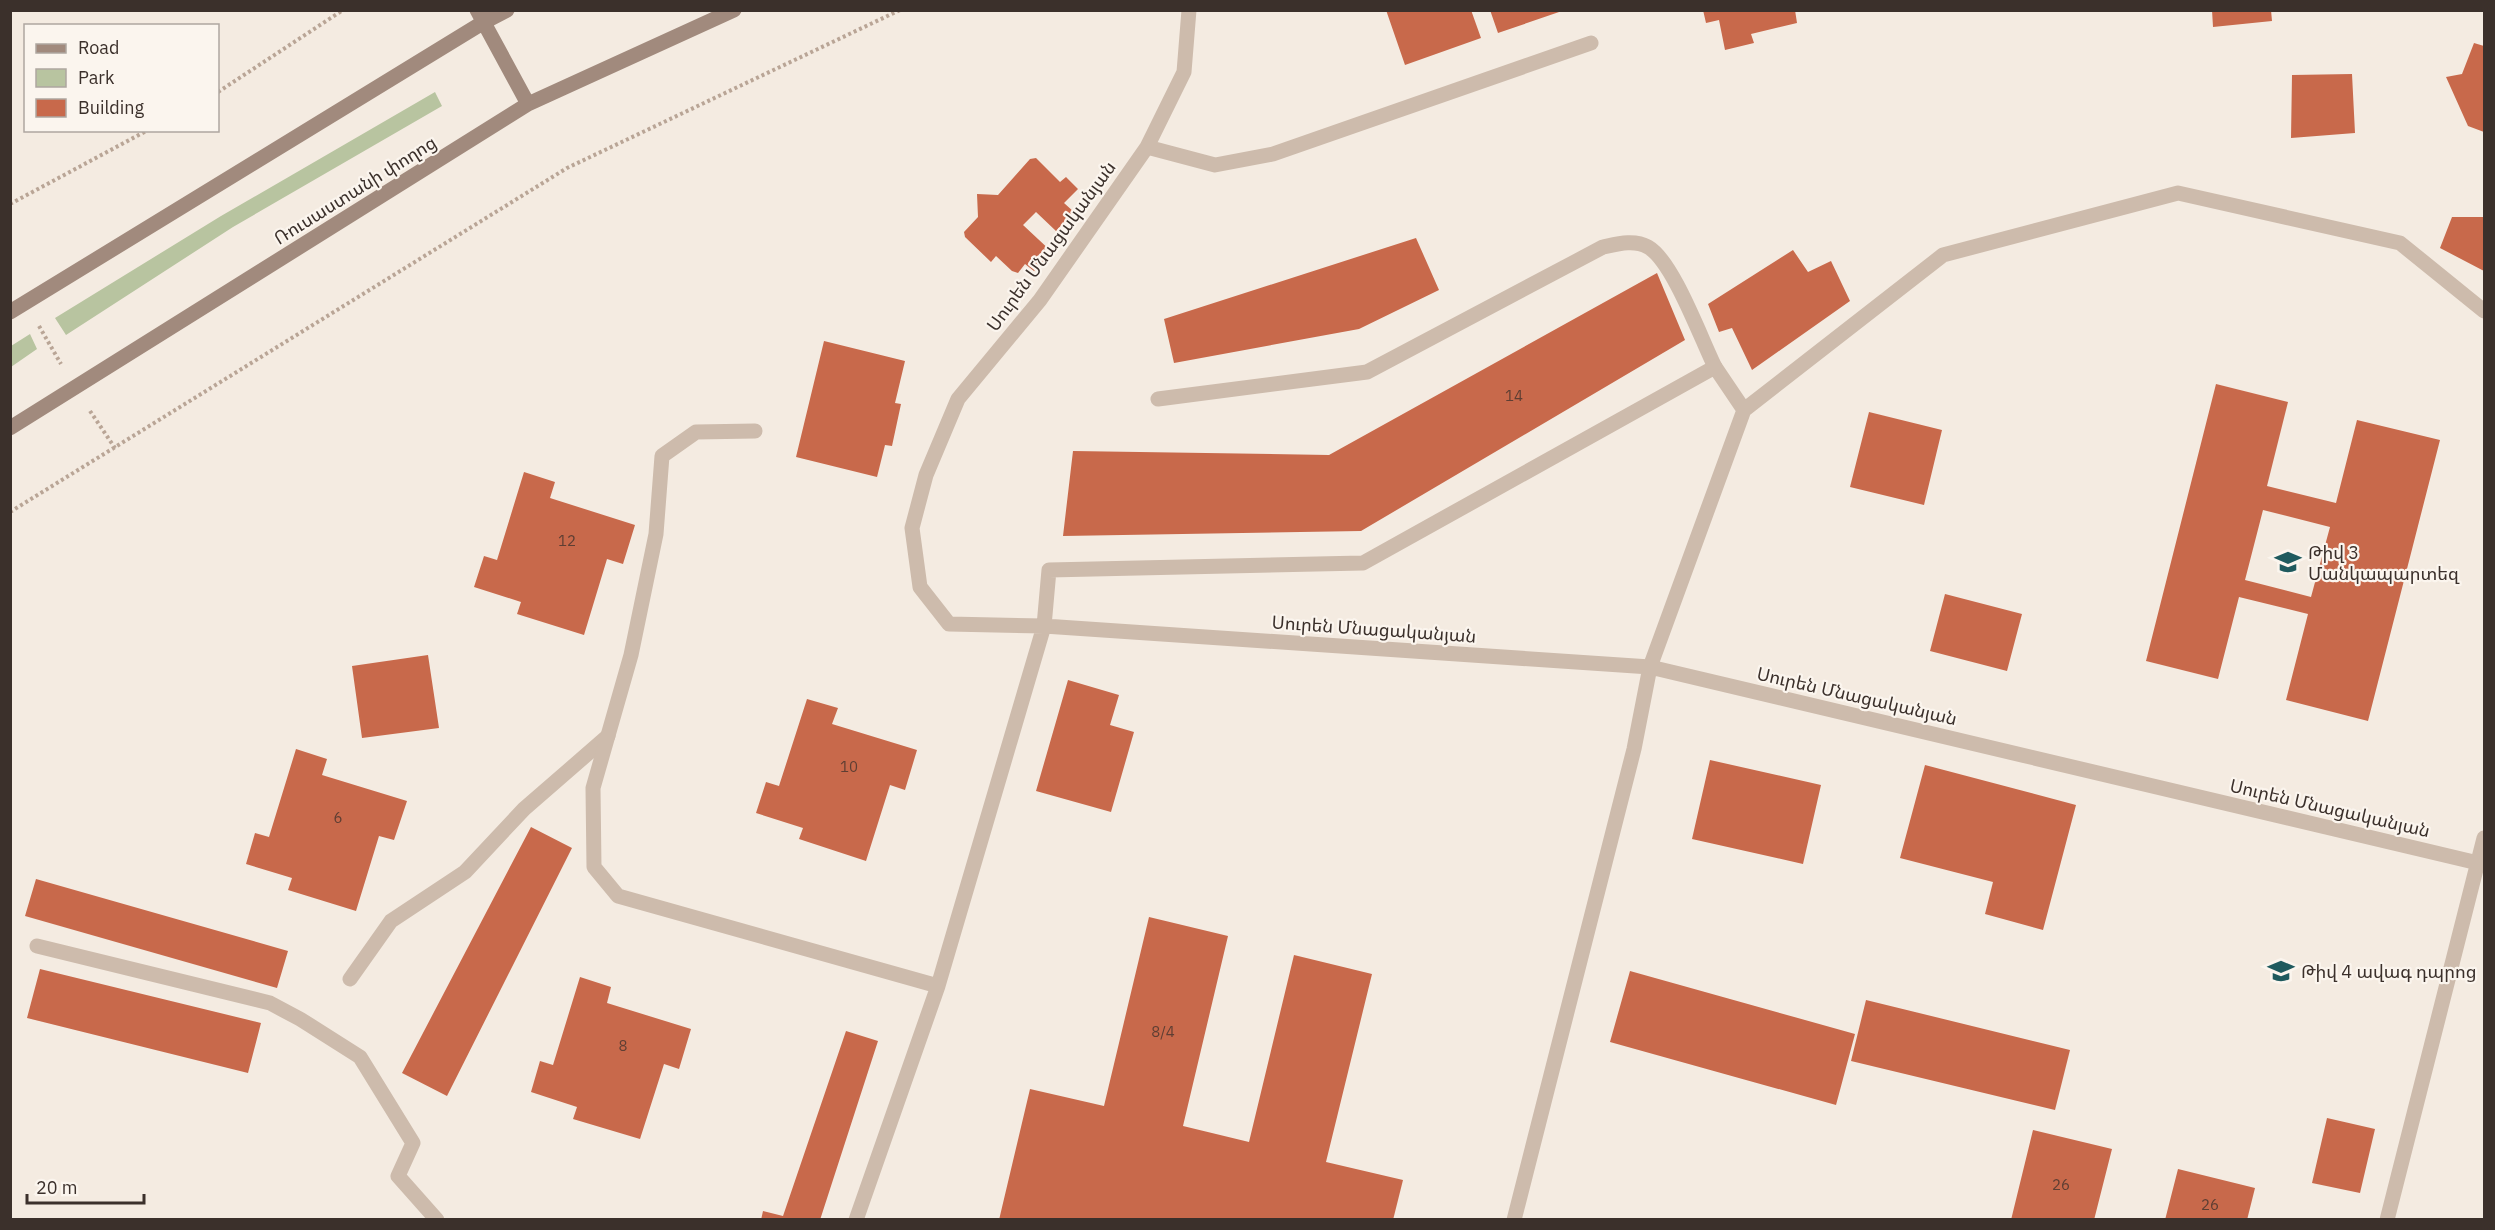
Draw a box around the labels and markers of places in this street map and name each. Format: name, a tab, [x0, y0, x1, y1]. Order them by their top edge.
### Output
place label: Թիվ 3 Մանկապարտեզ	[2308, 541, 2460, 585]
school or university icon: Թիվ 3 Մանկապարտեզ	[2273, 547, 2303, 577]
school or university icon: Թիվ 4 ավագ դպրոց	[2266, 956, 2296, 986]
place label: Թիվ 4 ավագ դպրոց	[2301, 960, 2476, 983]

